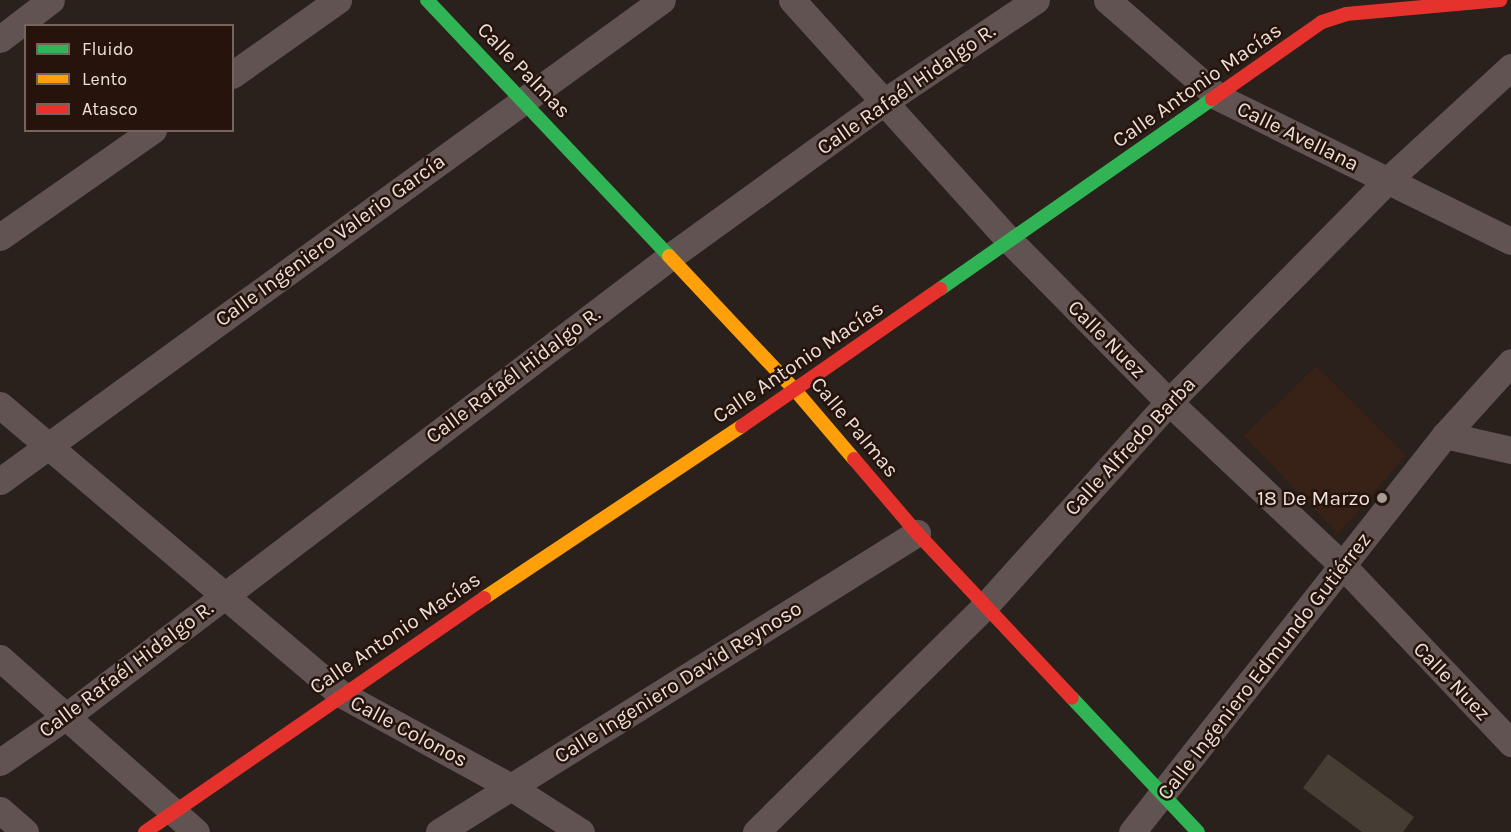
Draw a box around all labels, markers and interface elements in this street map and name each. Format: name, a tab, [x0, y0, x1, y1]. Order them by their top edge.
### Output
street label: Calle Palmas	[472, 17, 576, 123]
street label: Calle Antonio Macías	[1108, 17, 1286, 153]
street label: Calle Rafaél Hidalgo R.	[812, 18, 1000, 160]
legend	[24, 24, 234, 132]
text: Fluido	[82, 38, 133, 60]
text: Lento	[82, 68, 127, 90]
street label: Calle Avellana	[1233, 96, 1363, 176]
text: Atasco	[82, 98, 138, 120]
street label: Calle Ingeniero Valerio García	[210, 148, 450, 332]
street label: Calle Antonio Macías	[708, 295, 888, 429]
street label: Calle Nuez	[1063, 295, 1151, 383]
street label: Calle Rafaél Hidalgo R.	[421, 301, 605, 449]
street label: Calle Alfredo Barba	[1059, 371, 1201, 521]
street label: Calle Palmas	[806, 372, 904, 482]
place label: 18 De Marzo	[1257, 485, 1370, 511]
marker: 18 De Marzo	[1375, 491, 1389, 505]
street label: Calle Ingeniero Edmundo Gutiérrez	[1152, 527, 1376, 805]
street label: Calle Antonio Macías	[305, 566, 485, 700]
street label: Calle Rafaél Hidalgo R.	[34, 595, 218, 743]
street label: Calle Ingeniero David Reynoso	[550, 595, 806, 769]
street label: Calle Nuez	[1408, 636, 1496, 726]
street label: Calle Colonos	[346, 690, 472, 772]

